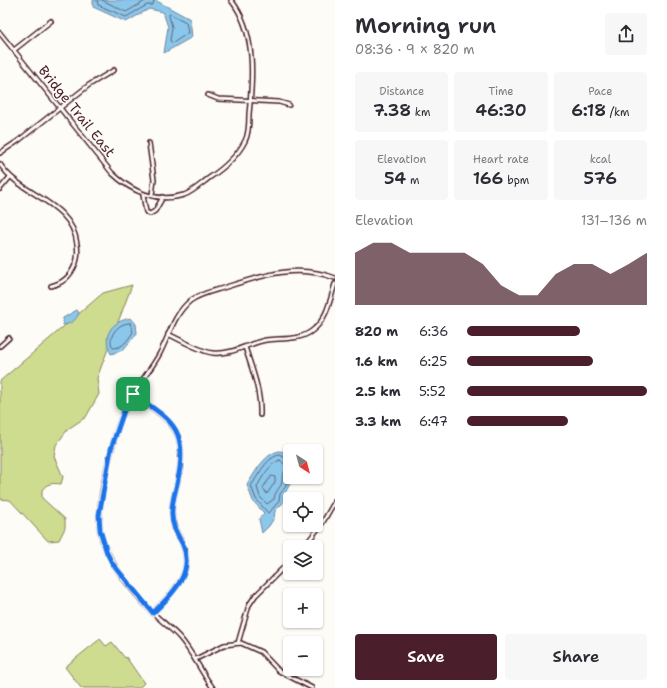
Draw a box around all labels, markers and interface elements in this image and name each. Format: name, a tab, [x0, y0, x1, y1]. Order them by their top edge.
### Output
text: Morning run	[355, 11, 496, 40]
button: share	[605, 13, 647, 55]
text: 08:36 · 9 × 820 m	[355, 41, 475, 58]
street label: Bridge Trail East	[35, 62, 119, 160]
text: Distance	[379, 84, 424, 99]
text: Time	[488, 84, 514, 99]
text: Pace	[588, 84, 612, 99]
text: 7.38	[373, 99, 411, 121]
text: 46:30	[475, 99, 527, 121]
text: 6:18	[571, 99, 606, 121]
text: km	[411, 105, 430, 120]
text: /km	[606, 105, 629, 120]
text: Elevation	[377, 152, 426, 167]
text: Heart rate	[473, 152, 529, 167]
text: kcal	[590, 152, 611, 167]
text: 54	[384, 167, 406, 189]
text: 166	[473, 167, 503, 189]
text: 576	[584, 167, 617, 189]
text: m	[406, 173, 419, 188]
text: bpm	[503, 173, 529, 188]
text: Elevation	[355, 212, 413, 229]
text: 131–136 m	[581, 212, 647, 229]
text: 820 m	[355, 323, 398, 340]
text: 6:36	[419, 323, 448, 340]
text: 1.6 km	[355, 353, 398, 370]
text: 6:25	[419, 353, 447, 370]
pin	[116, 377, 150, 411]
icon: arrive	[122, 383, 144, 405]
text: 2.5 km	[355, 383, 401, 400]
text: 5:52	[419, 383, 446, 400]
text: 3.3 km	[355, 413, 401, 430]
text: 6:47	[419, 413, 448, 430]
north arrow	[283, 444, 323, 484]
map controls	[283, 444, 323, 676]
button: locate	[283, 492, 323, 532]
button: layers	[283, 540, 323, 580]
button: +	[283, 588, 323, 628]
button: Save	[355, 634, 497, 680]
button: Share	[505, 634, 647, 680]
button: −	[283, 636, 323, 676]

